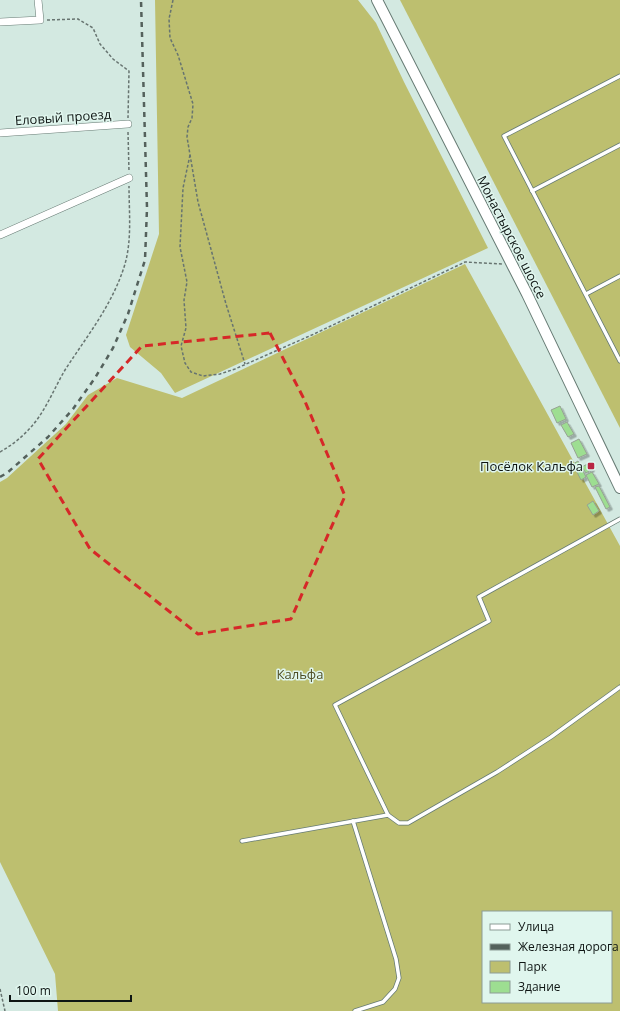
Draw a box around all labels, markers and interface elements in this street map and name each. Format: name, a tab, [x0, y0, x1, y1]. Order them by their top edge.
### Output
street label: Еловый проезд	[14, 105, 112, 129]
street label: Монастырское шоссе	[473, 172, 551, 302]
place label: Посёлок Кальфа	[480, 457, 583, 475]
marker: Посёлок Кальфа	[586, 461, 596, 471]
park label: Кальфа	[277, 665, 323, 683]
legend	[482, 911, 612, 1003]
text: Улица	[518, 918, 554, 935]
text: Железная дорога	[518, 938, 619, 955]
text: Парк	[518, 958, 548, 975]
scale bar	[10, 977, 131, 1003]
text: Здание	[518, 978, 561, 995]
text: 100 m	[16, 982, 51, 999]

